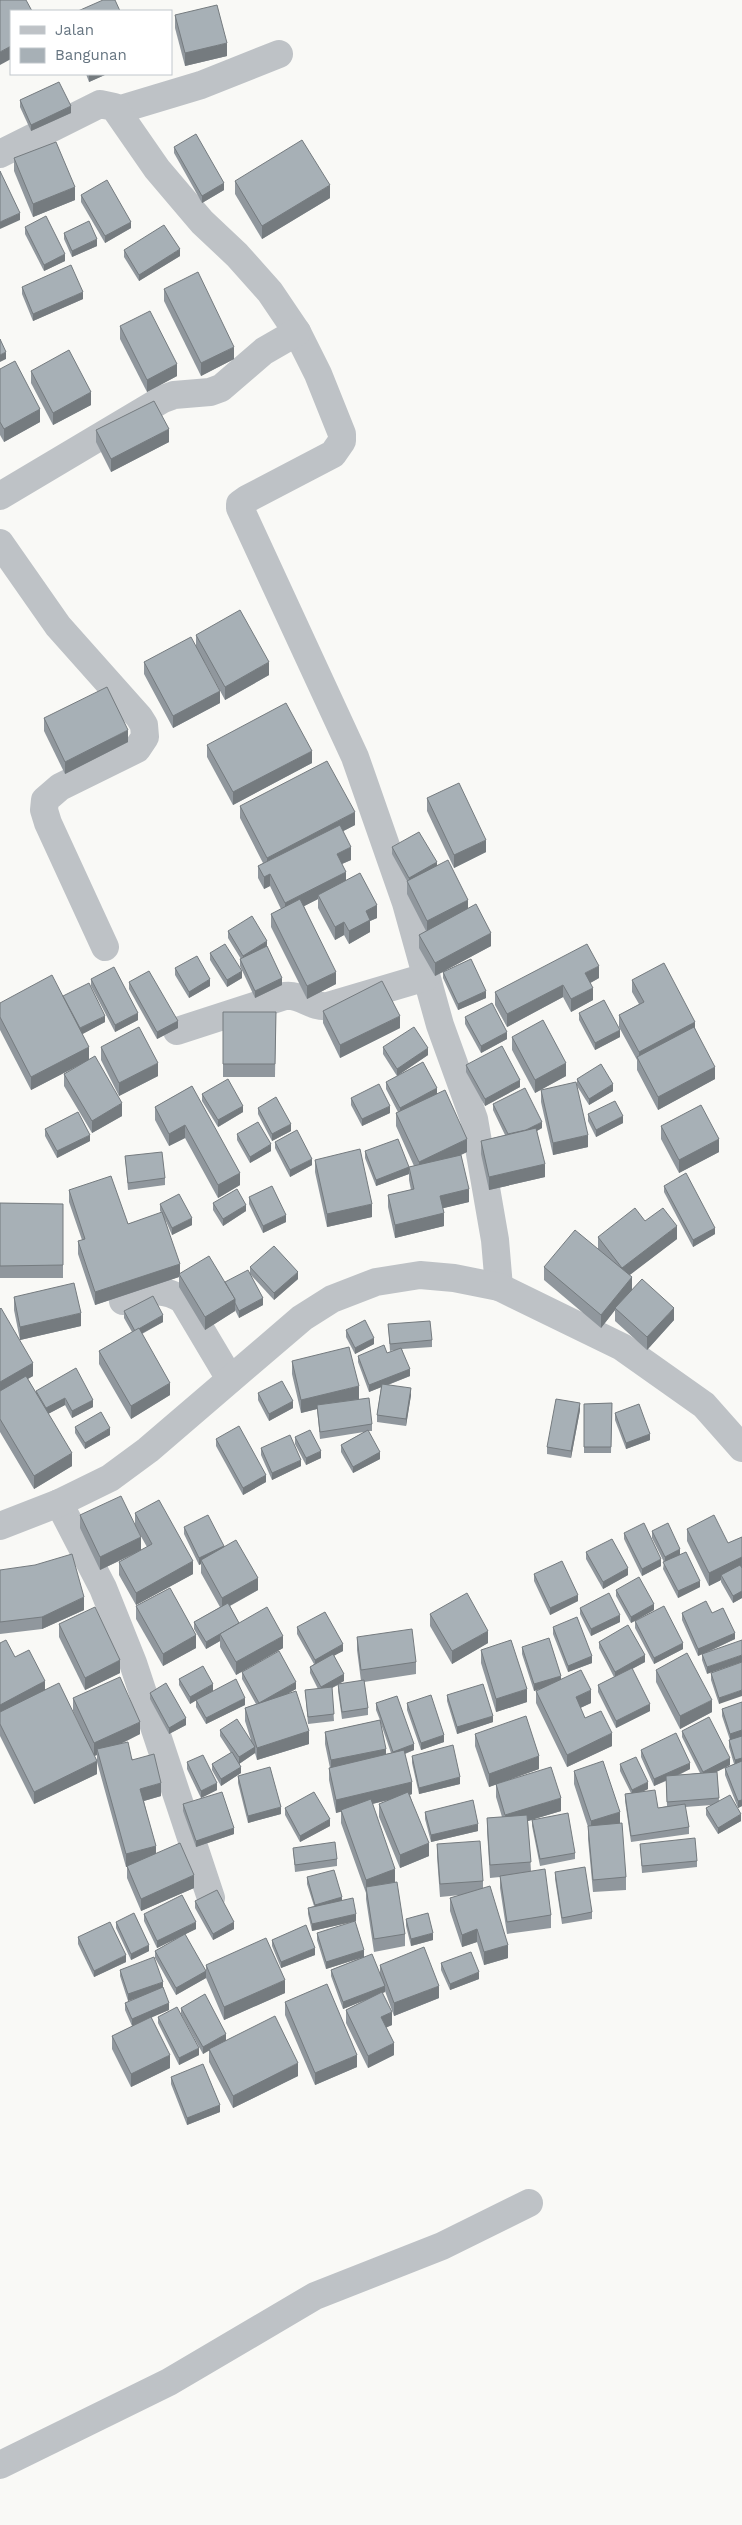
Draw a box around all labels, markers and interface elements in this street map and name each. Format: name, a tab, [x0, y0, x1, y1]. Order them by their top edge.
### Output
legend	[10, 10, 172, 75]
text: Jalan	[55, 21, 94, 39]
text: Bangunan	[55, 46, 127, 64]

